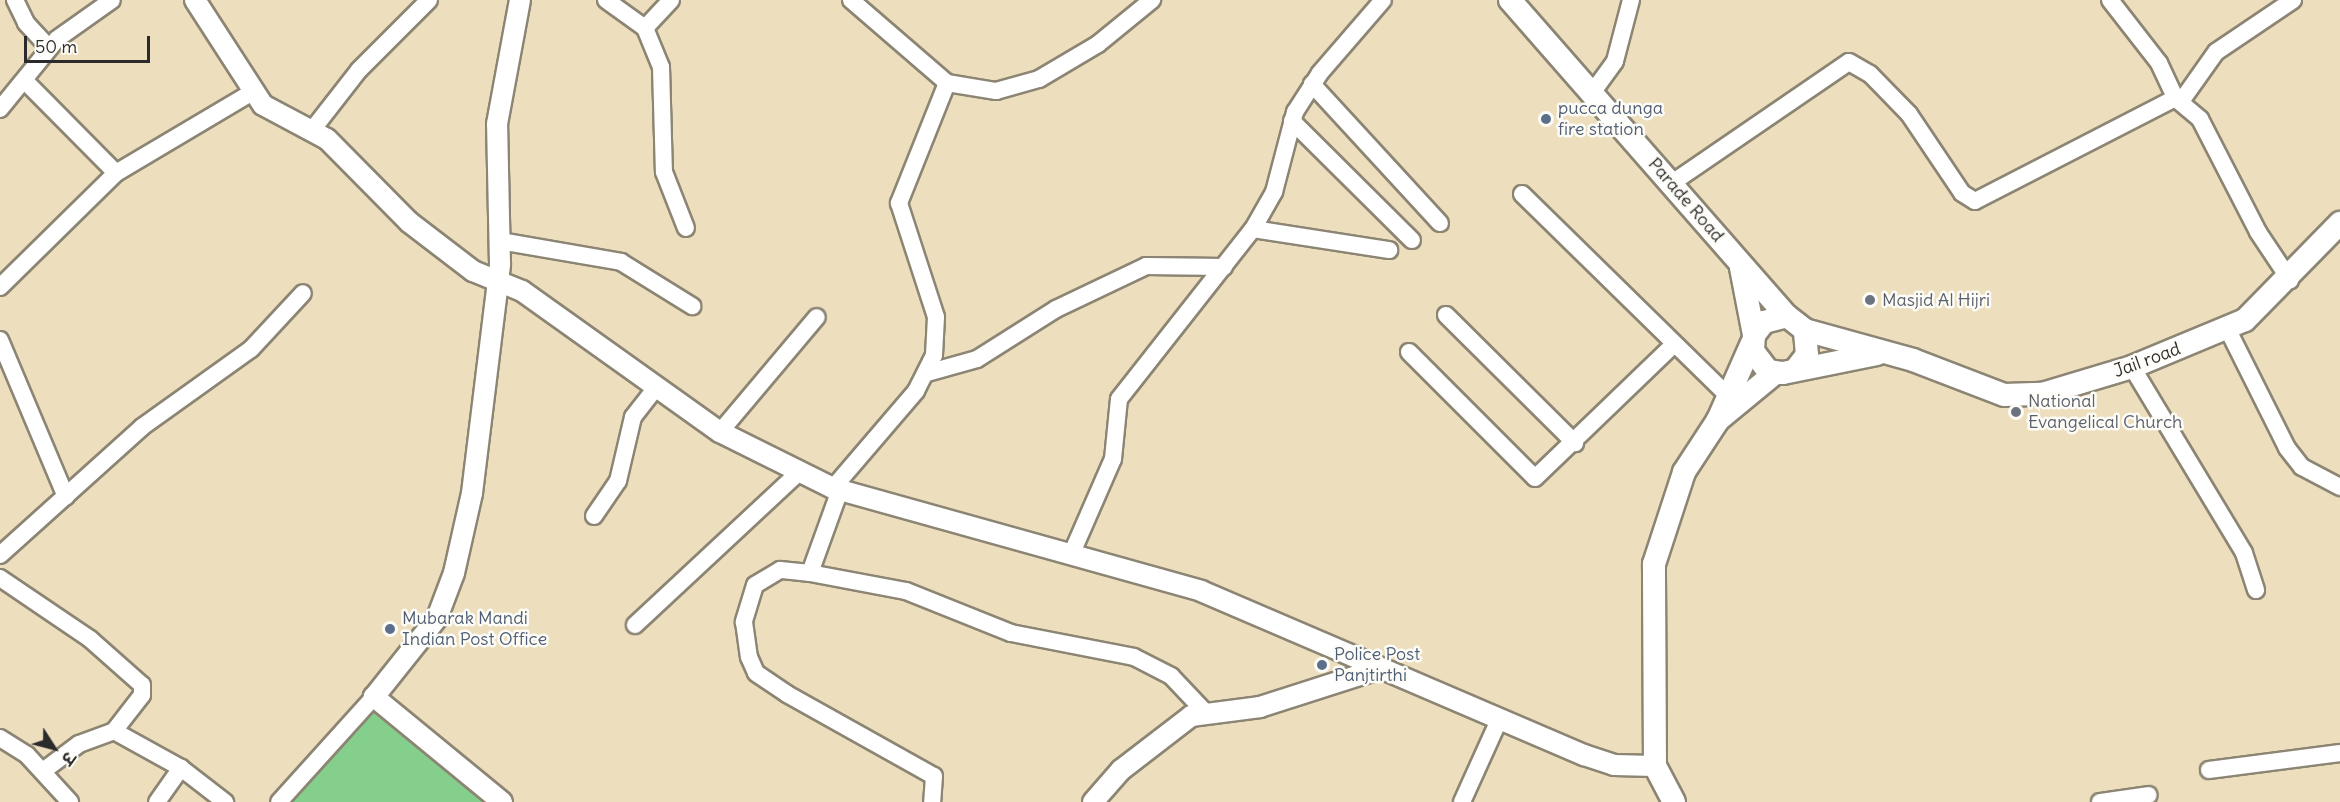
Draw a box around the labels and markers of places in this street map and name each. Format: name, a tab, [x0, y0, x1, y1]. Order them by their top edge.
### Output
place label: pucca dunga fire station	[1558, 98, 1663, 140]
marker: pucca dunga fire station	[1539, 112, 1553, 126]
place label: Masjid Al Hijri	[1882, 289, 1990, 311]
marker: Masjid Al Hijri	[1863, 293, 1877, 307]
place label: National Evangelical Church	[2028, 391, 2182, 434]
marker: National Evangelical Church	[2009, 405, 2023, 419]
place label: Mubarak Mandi Indian Post Office	[402, 608, 547, 650]
marker: Mubarak Mandi Indian Post Office	[383, 622, 397, 636]
place label: Police Post Panjtirthi	[1334, 644, 1420, 686]
marker: Police Post Panjtirthi	[1315, 658, 1329, 672]

